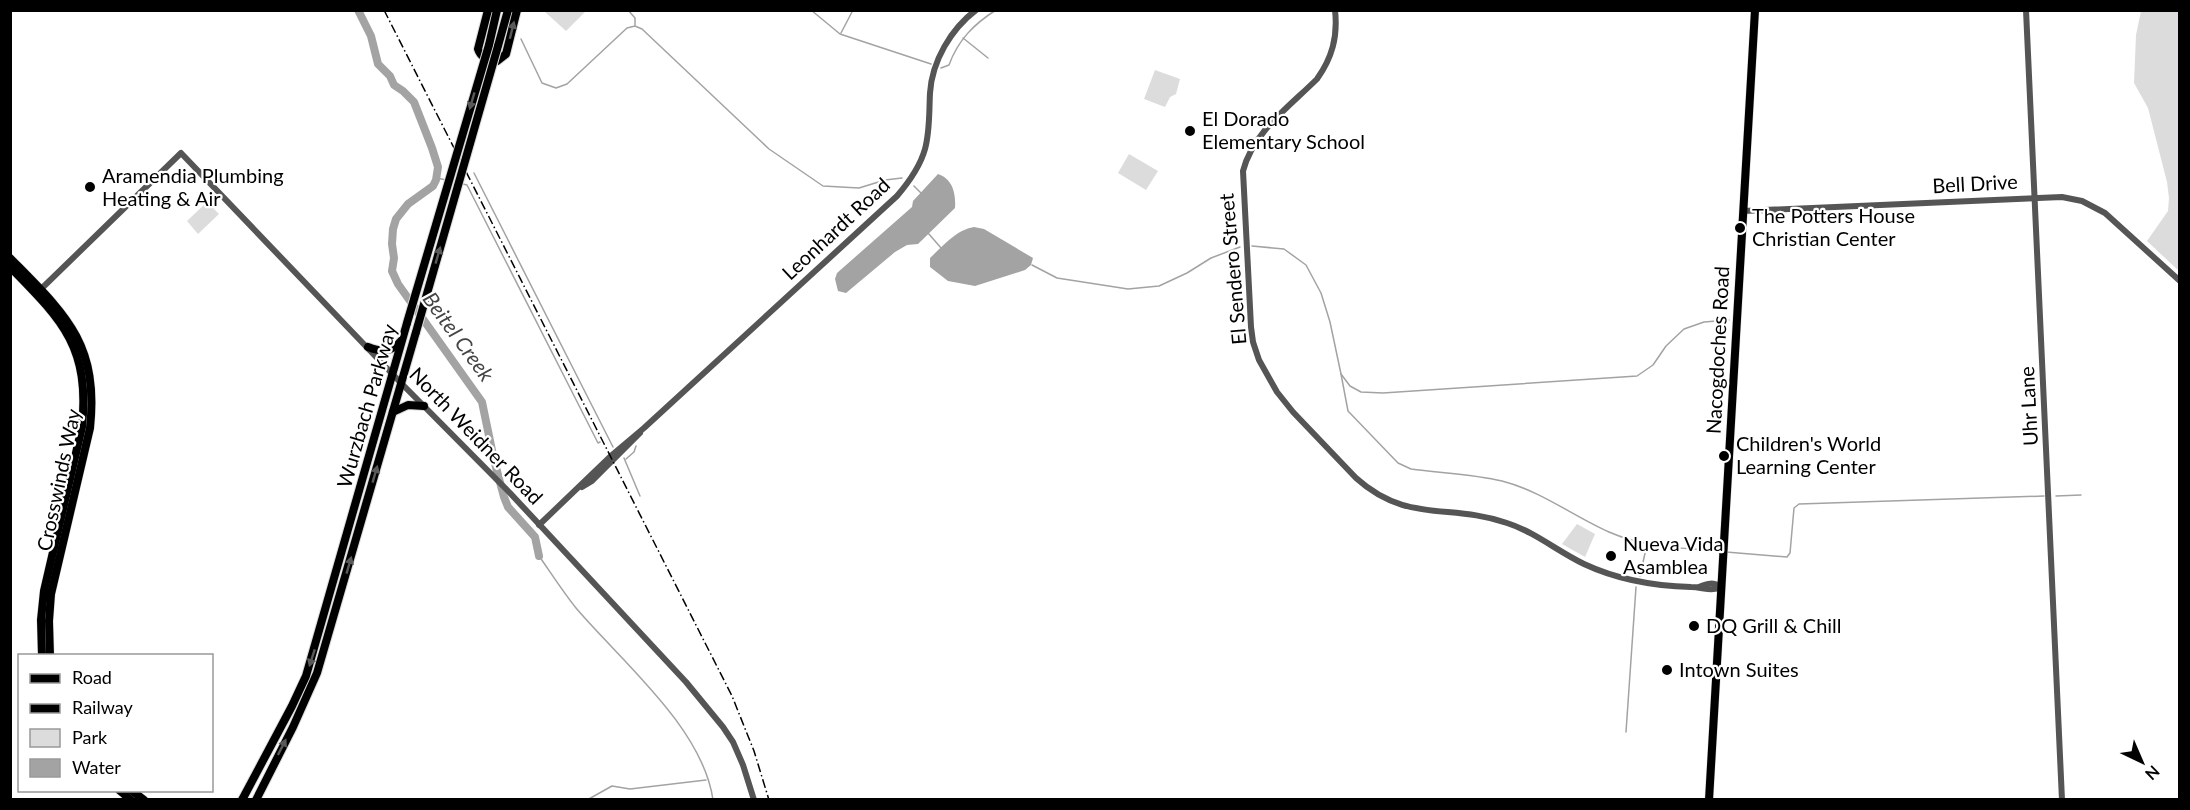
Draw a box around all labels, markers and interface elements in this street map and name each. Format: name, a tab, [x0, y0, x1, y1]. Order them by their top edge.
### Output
one-way arrow	[508, 21, 517, 39]
one-way arrow	[467, 92, 477, 110]
place label: El Dorado Elementary School	[1202, 106, 1365, 153]
marker: El Dorado Elementary School	[1183, 124, 1197, 138]
place label: Aramendia Plumbing Heating & Air	[102, 163, 284, 210]
street label: Bell Drive	[1932, 169, 2018, 197]
street label: Leonhardt Road	[777, 172, 894, 284]
marker: Aramendia Plumbing Heating & Air	[83, 180, 97, 194]
street label: El Sendero Street	[1213, 193, 1251, 346]
place label: The Potters House Christian Center	[1752, 203, 1915, 250]
marker: The Potters House Christian Center	[1733, 221, 1747, 235]
one-way arrow	[434, 246, 443, 264]
street label: Nacogdoches Road	[1701, 266, 1733, 434]
water label: Beitel Creek	[419, 287, 501, 386]
street label: Wurzbach Parkway	[331, 320, 401, 490]
street label: North Weidner Road	[405, 362, 548, 509]
street label: Uhr Lane	[2014, 366, 2042, 446]
street label: Crosswinds Way	[31, 406, 85, 553]
place label: Children's World Learning Center	[1736, 431, 1881, 478]
marker: Children's World Learning Center	[1717, 449, 1731, 463]
one-way arrow	[371, 465, 380, 483]
place label: Nueva Vida Asamblea	[1623, 531, 1724, 578]
marker: Nueva Vida Asamblea	[1604, 549, 1618, 563]
one-way arrow	[345, 556, 354, 574]
place label: DQ Grill & Chill	[1706, 613, 1842, 637]
marker: DQ Grill & Chill	[1687, 619, 1701, 633]
one-way arrow	[306, 649, 316, 667]
legend	[18, 654, 213, 792]
place label: Intown Suites	[1679, 657, 1799, 681]
marker: Intown Suites	[1660, 663, 1674, 677]
text: Road	[72, 666, 112, 688]
text: Railway	[72, 696, 133, 718]
text: Park	[72, 726, 108, 748]
north arrow	[2112, 732, 2172, 792]
one-way arrow	[277, 739, 287, 756]
text: Water	[72, 756, 121, 778]
text: N	[2142, 762, 2164, 784]

